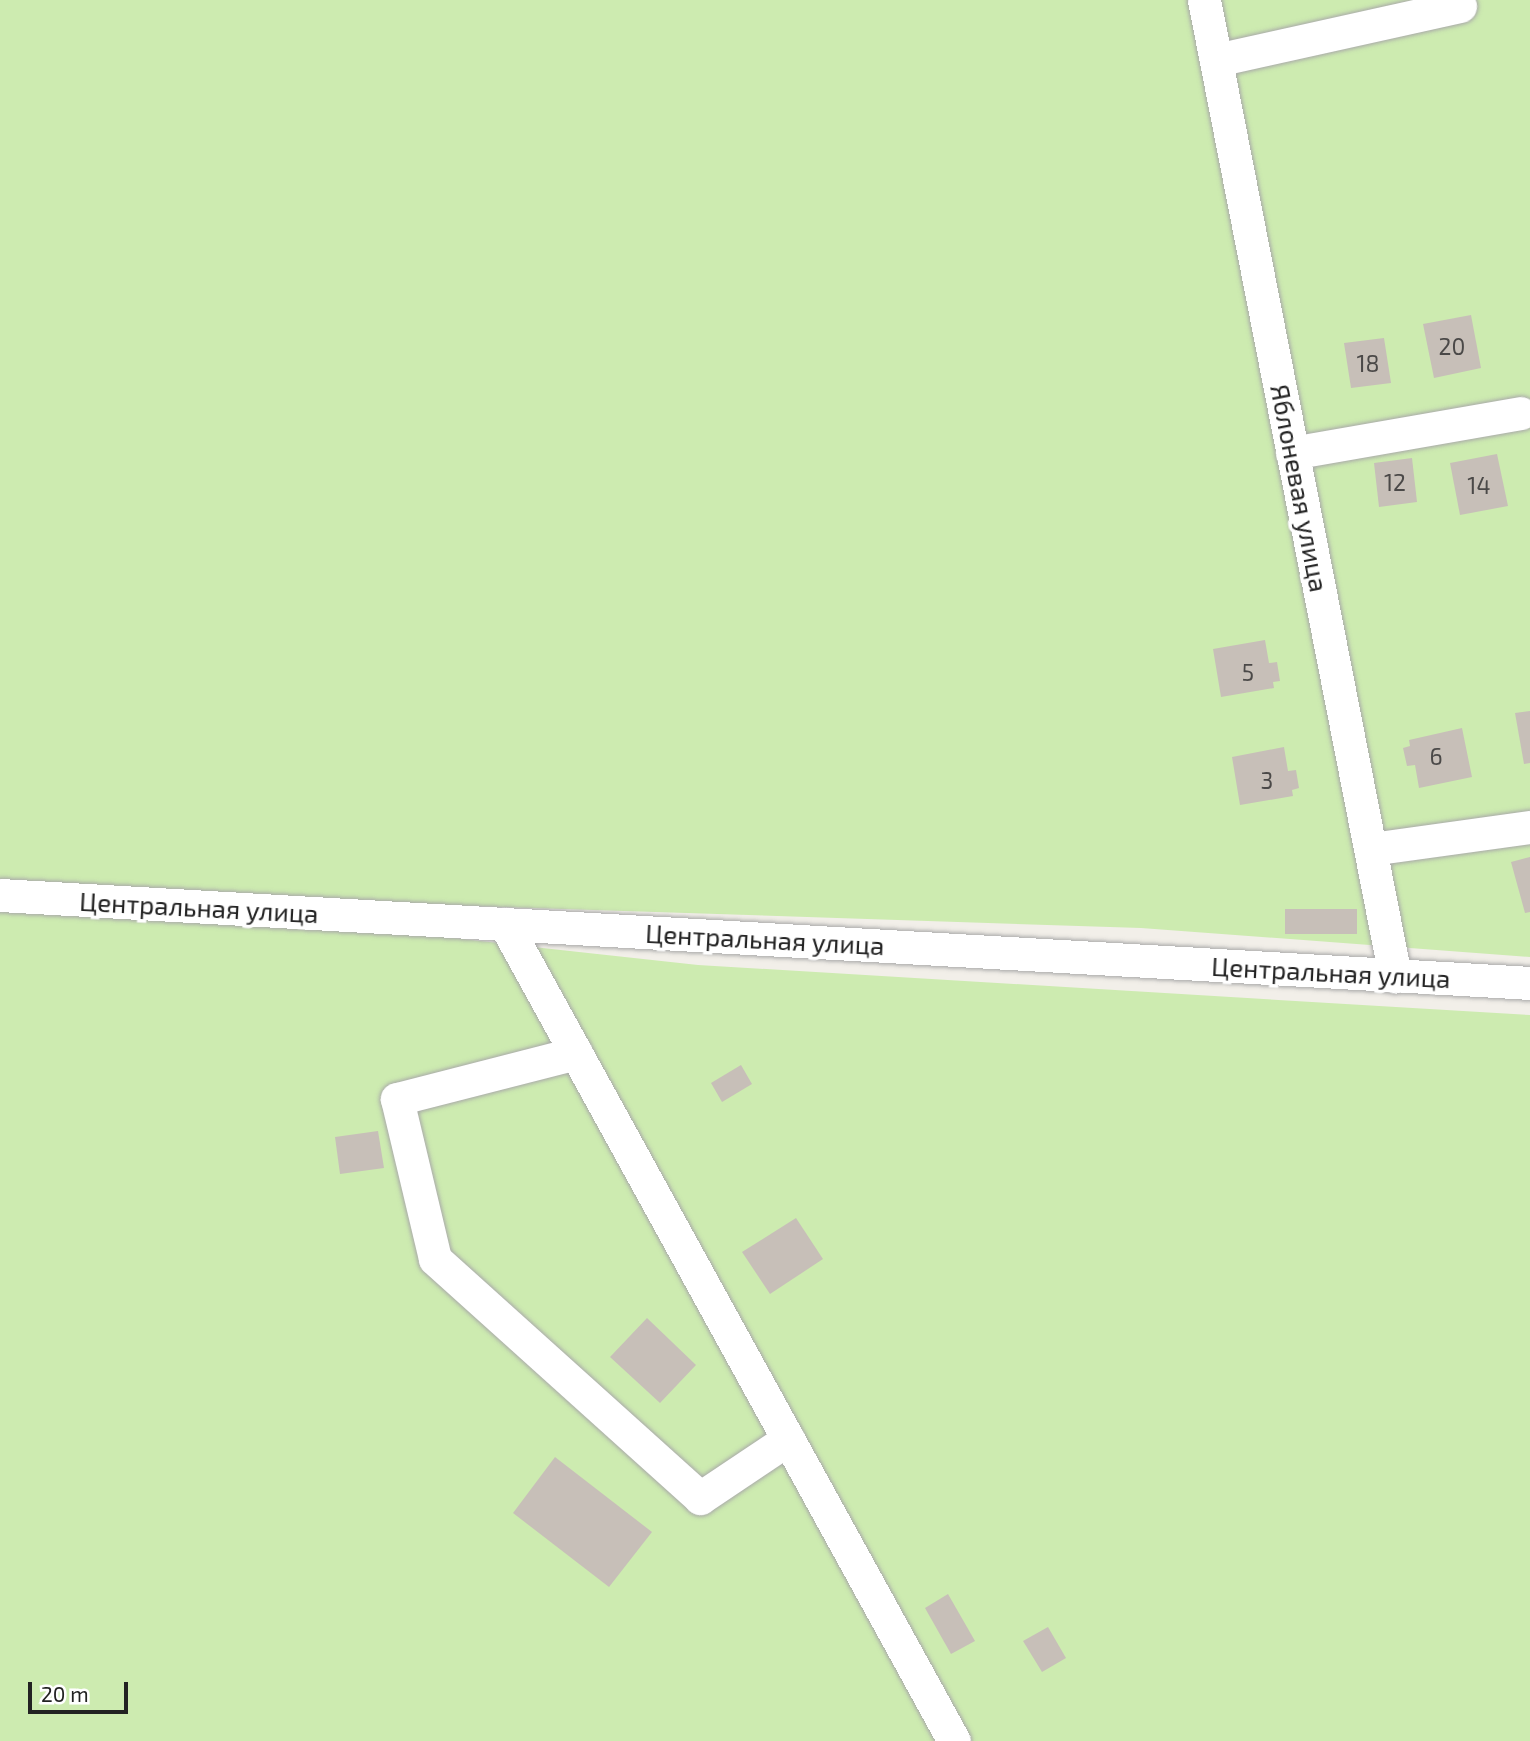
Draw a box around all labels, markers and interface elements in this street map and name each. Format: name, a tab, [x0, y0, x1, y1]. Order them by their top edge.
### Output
house number: 20	[1439, 332, 1465, 360]
house number: 18	[1356, 349, 1380, 377]
street label: Яблоневая улица	[1265, 382, 1335, 594]
house number: 12	[1384, 468, 1406, 496]
house number: 14	[1467, 471, 1491, 499]
house number: 5	[1242, 658, 1254, 686]
house number: 6	[1429, 742, 1443, 770]
house number: 3	[1261, 766, 1273, 794]
street label: Центральная улица	[79, 885, 319, 929]
street label: Центральная улица	[645, 917, 885, 961]
street label: Центральная улица	[1211, 950, 1451, 994]
scale bar	[32, 1668, 131, 1712]
text: 20 m	[41, 1681, 89, 1706]

